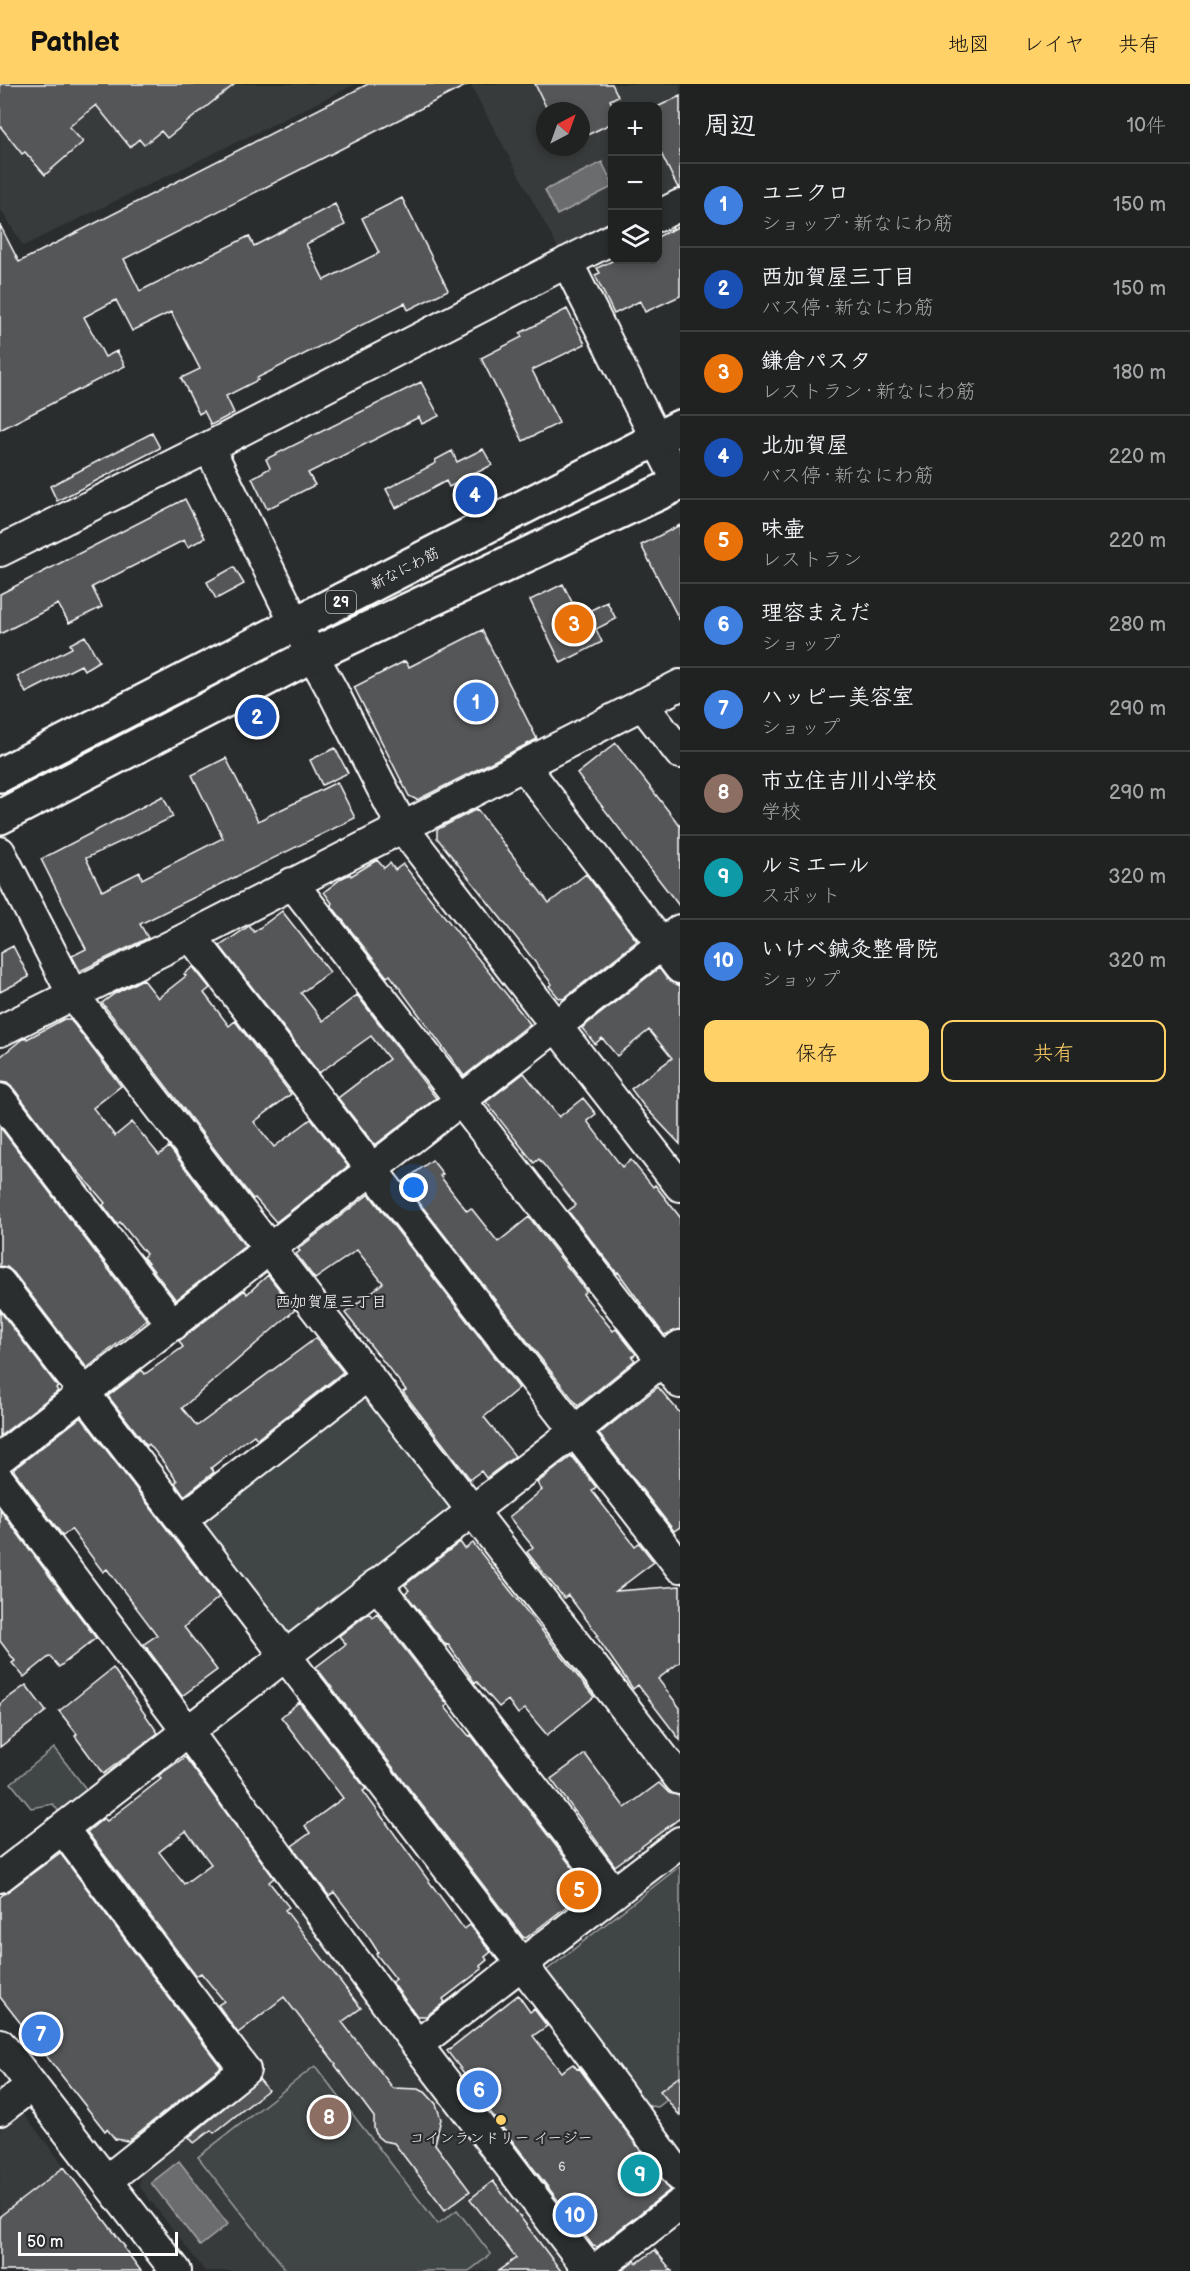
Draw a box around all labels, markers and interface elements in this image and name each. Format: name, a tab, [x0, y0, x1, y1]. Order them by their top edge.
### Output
text: Pathlet	[30, 26, 119, 59]
text: 地図	[948, 32, 990, 57]
text: レイヤ	[1023, 32, 1085, 57]
text: 共有	[1118, 32, 1160, 57]
north arrow	[536, 102, 590, 156]
map controls	[608, 102, 662, 264]
button: +	[608, 102, 662, 156]
text: 周辺	[704, 111, 756, 142]
text: 10件	[1127, 114, 1166, 138]
button: −	[608, 156, 662, 210]
text: ユニクロ	[761, 180, 849, 207]
text: 1	[719, 193, 728, 217]
text: 150 m	[1113, 193, 1166, 217]
button: layers	[608, 210, 662, 264]
text: ショップ · 新なにわ筋	[761, 212, 953, 236]
text: 西加賀屋三丁目	[761, 264, 915, 291]
text: 2	[718, 277, 729, 301]
text: 150 m	[1113, 277, 1166, 301]
text: バス停 · 新なにわ筋	[761, 296, 934, 320]
text: 鎌倉パスタ	[761, 348, 871, 375]
text: 3	[718, 361, 729, 385]
text: 180 m	[1113, 361, 1166, 385]
text: レストラン · 新なにわ筋	[761, 380, 976, 404]
text: 北加賀屋	[761, 432, 849, 459]
text: 4	[718, 445, 729, 469]
text: 220 m	[1109, 445, 1166, 469]
text: バス停 · 新なにわ筋	[761, 464, 934, 488]
pin: 4	[456, 472, 494, 518]
text: 味壷	[761, 516, 805, 543]
text: 5	[718, 529, 729, 553]
text: 220 m	[1109, 529, 1166, 553]
street label: 新なにわ筋	[367, 544, 443, 594]
text: レストラン	[761, 548, 863, 572]
road number: 29	[326, 591, 356, 613]
text: 理容まえだ	[761, 600, 871, 627]
pin: 3	[554, 602, 594, 646]
text: 6	[717, 613, 730, 637]
text: 280 m	[1109, 613, 1166, 637]
text: ショップ	[761, 632, 840, 656]
pin: 1	[456, 680, 496, 724]
text: ハッピー美容室	[761, 684, 914, 711]
pin: 2	[238, 694, 276, 740]
text: 7	[718, 697, 729, 721]
text: 290 m	[1109, 697, 1166, 721]
text: ショップ	[761, 716, 840, 740]
text: 市立住吉川小学校	[761, 768, 937, 795]
text: 8	[717, 781, 730, 805]
text: 290 m	[1109, 781, 1166, 805]
text: 学校	[761, 800, 801, 824]
text: ルミエール	[761, 852, 870, 879]
text: 9	[718, 865, 729, 889]
text: 320 m	[1108, 865, 1166, 889]
text: スポット	[761, 884, 841, 908]
text: いけべ鍼灸整骨院	[761, 936, 938, 963]
text: 10	[713, 949, 734, 973]
text: 320 m	[1108, 949, 1166, 973]
text: ショップ	[761, 968, 840, 992]
button: 保存	[704, 1020, 929, 1082]
button: 共有	[941, 1020, 1166, 1082]
your location	[399, 1173, 428, 1202]
district label: 西加賀屋三丁目	[275, 1293, 387, 1312]
pin: 5	[560, 1868, 598, 1912]
pin: 7	[22, 2012, 60, 2056]
pin: 6	[460, 2068, 498, 2112]
pin: 8	[310, 2094, 348, 2140]
marker: コインランドリー イージー	[494, 2113, 508, 2127]
place label: コインランドリー イージー	[409, 2129, 593, 2148]
pin: 9	[620, 2152, 660, 2196]
house number: 6	[558, 2160, 566, 2175]
pin: 10	[556, 2192, 594, 2238]
scale bar	[18, 2229, 178, 2256]
text: 50 m	[27, 2233, 63, 2252]

